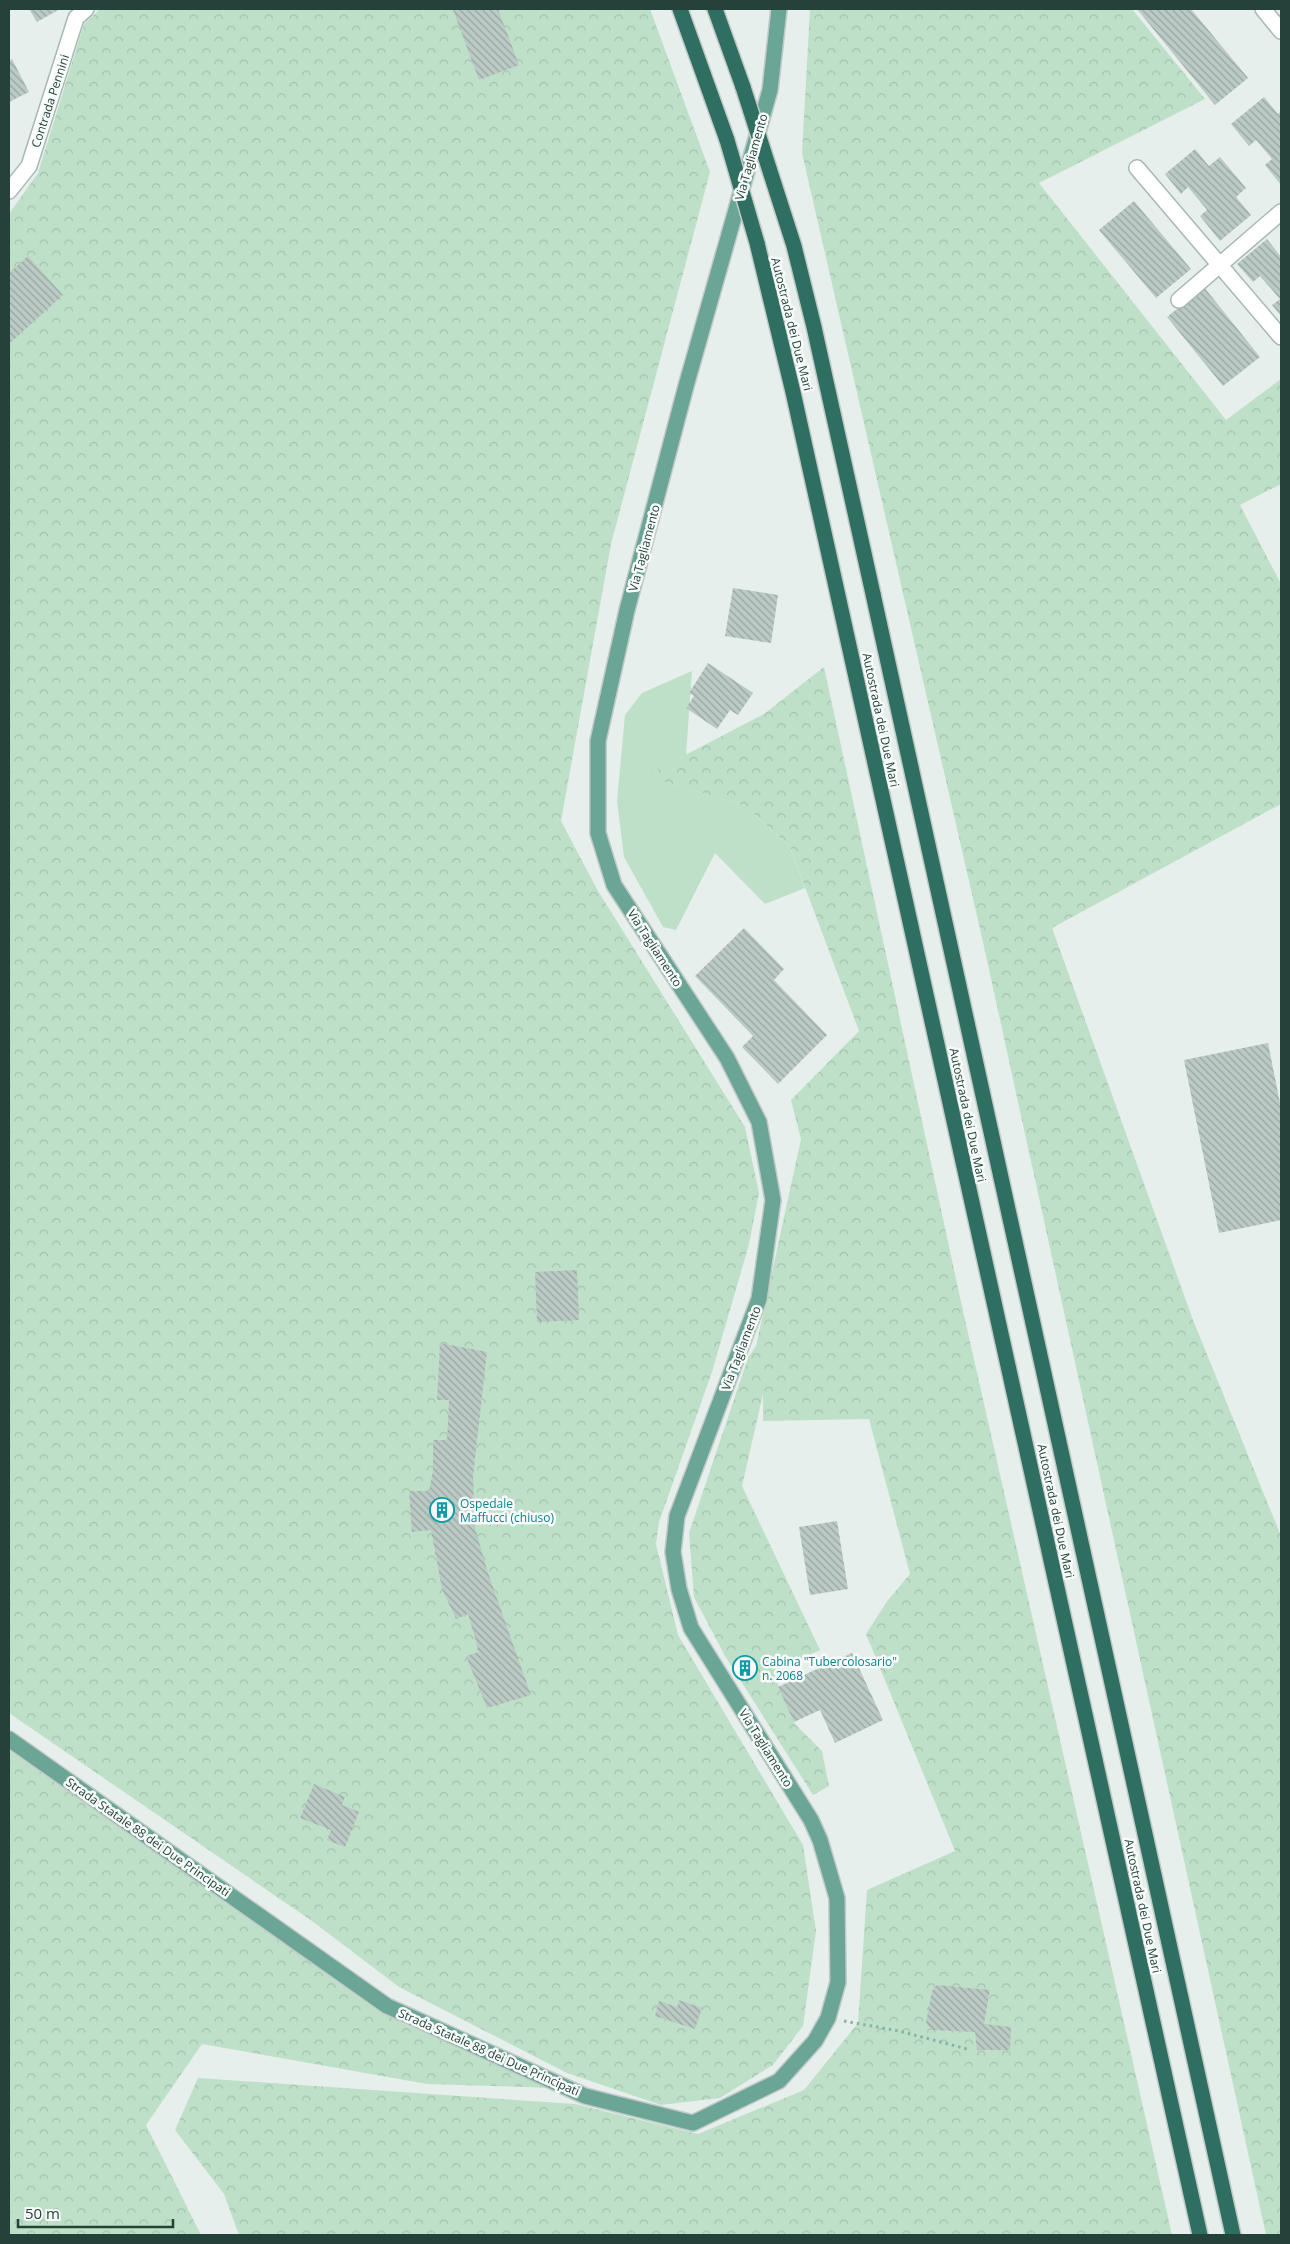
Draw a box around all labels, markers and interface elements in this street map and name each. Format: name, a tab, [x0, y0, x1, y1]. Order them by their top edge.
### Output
street label: Contrada Pennini	[27, 52, 73, 150]
street label: Via Tagliamento	[731, 112, 771, 202]
street label: Autostrada dei Due Mari	[767, 256, 817, 392]
street label: Via Tagliamento	[624, 503, 664, 593]
street label: Autostrada dei Due Mari	[858, 651, 904, 789]
street label: Via Tagliamento	[624, 906, 686, 990]
street label: Autostrada dei Due Mari	[945, 1046, 991, 1184]
street label: Via Tagliamento	[717, 1303, 765, 1393]
street label: Autostrada dei Due Mari	[1033, 1442, 1079, 1580]
place label: Ospedale Maffucci (chiuso)	[460, 1495, 555, 1526]
building icon: Ospedale Maffucci (chiuso)	[429, 1497, 455, 1523]
place label: Cabina "Tubercolosario" n. 2068	[762, 1653, 897, 1684]
building icon: Cabina "Tubercolosario" n. 2068	[732, 1655, 758, 1681]
street label: Via Tagliamento	[735, 1706, 797, 1790]
street label: Strada Statale 88 dei Due Principati	[63, 1774, 233, 1900]
street label: Autostrada dei Due Mari	[1120, 1837, 1166, 1975]
street label: Strada Statale 88 dei Due Principati	[396, 2004, 582, 2100]
scale bar	[18, 2196, 172, 2228]
text: 50 m	[25, 2203, 60, 2223]

